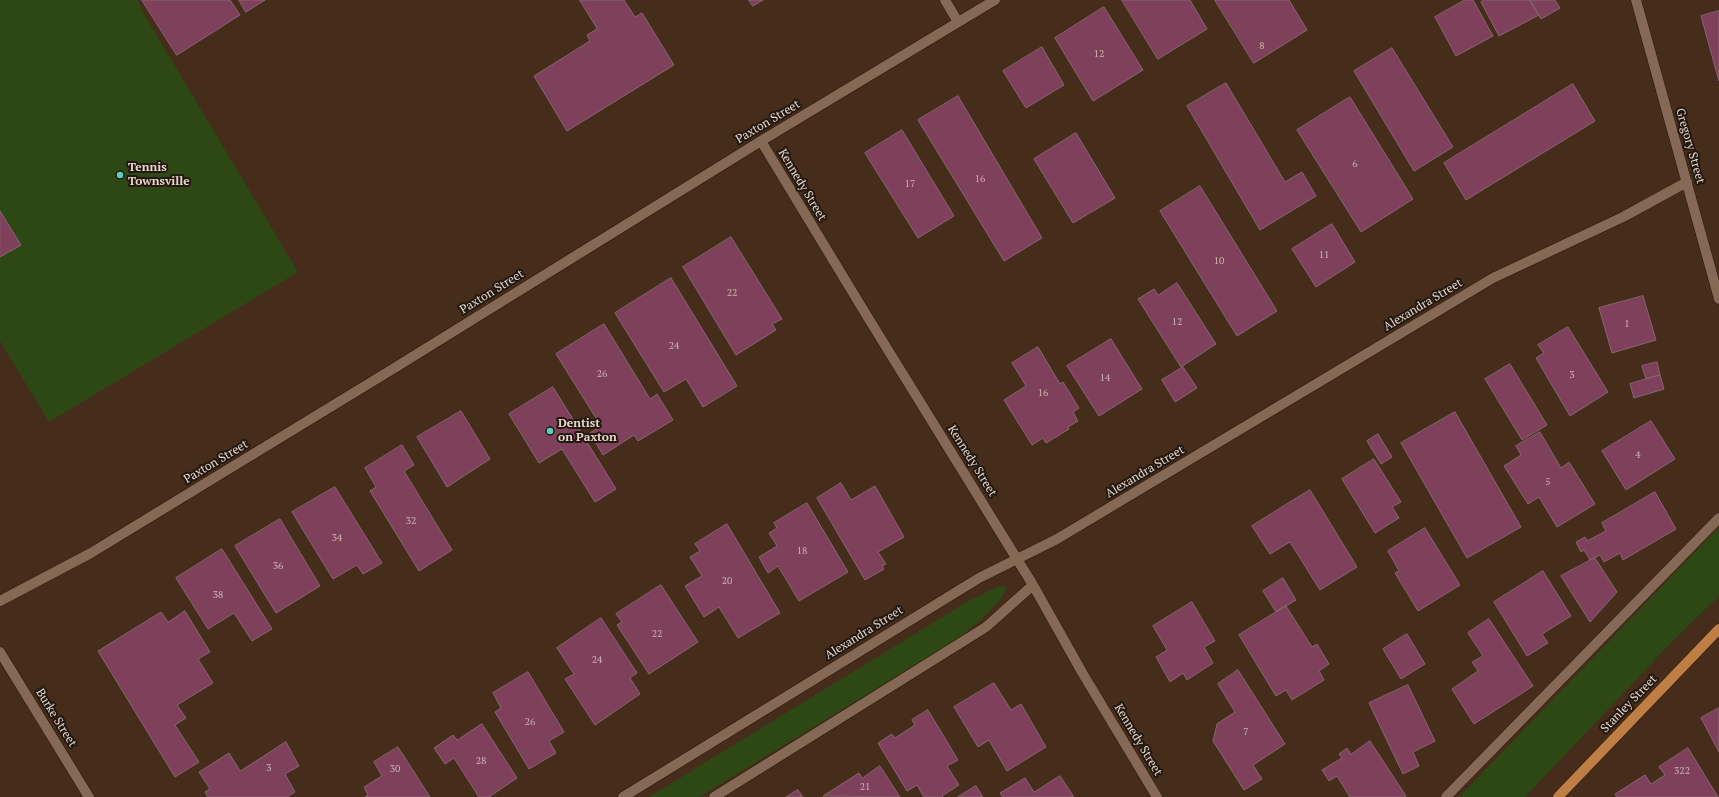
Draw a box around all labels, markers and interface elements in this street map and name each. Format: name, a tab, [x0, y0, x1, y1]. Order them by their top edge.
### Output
house number: 8	[1259, 40, 1265, 52]
house number: 12	[1094, 48, 1104, 60]
street label: Paxton Street	[733, 97, 803, 147]
street label: Gregory Street	[1672, 107, 1708, 185]
street label: Kennedy Street	[775, 147, 829, 223]
house number: 6	[1352, 158, 1358, 170]
place label: Tennis Townsville	[128, 161, 190, 189]
marker: Tennis Townsville	[115, 170, 125, 180]
house number: 16	[975, 173, 985, 185]
house number: 17	[905, 178, 915, 190]
house number: 11	[1319, 249, 1329, 261]
house number: 10	[1214, 255, 1224, 267]
street label: Paxton Street	[457, 267, 527, 317]
street label: Alexandra Street	[1381, 276, 1465, 334]
house number: 22	[727, 287, 737, 299]
house number: 12	[1172, 316, 1182, 328]
house number: 1	[1624, 318, 1630, 330]
house number: 24	[669, 340, 679, 352]
house number: 26	[597, 368, 607, 380]
house number: 3	[1569, 369, 1575, 381]
house number: 14	[1100, 372, 1110, 384]
house number: 16	[1038, 387, 1048, 399]
place label: Dentist on Paxton	[558, 417, 617, 445]
street label: Kennedy Street	[944, 423, 1000, 499]
marker: Dentist on Paxton	[545, 426, 555, 436]
street label: Paxton Street	[181, 437, 251, 487]
street label: Alexandra Street	[1103, 443, 1187, 501]
house number: 4	[1635, 449, 1641, 461]
house number: 5	[1545, 476, 1551, 488]
house number: 32	[406, 515, 416, 527]
house number: 34	[332, 532, 342, 544]
house number: 18	[797, 545, 807, 557]
house number: 36	[273, 560, 283, 572]
house number: 20	[722, 575, 732, 587]
house number: 38	[213, 589, 223, 601]
street label: Alexandra Street	[822, 603, 906, 663]
house number: 22	[652, 628, 662, 640]
house number: 24	[592, 654, 602, 666]
street label: Stanley Street	[1598, 672, 1660, 736]
street label: Burke Street	[32, 686, 80, 750]
street label: Kennedy Street	[1111, 702, 1165, 778]
house number: 26	[525, 716, 535, 728]
house number: 7	[1243, 726, 1249, 738]
house number: 28	[476, 755, 486, 767]
house number: 3	[266, 762, 272, 774]
house number: 30	[390, 763, 400, 775]
house number: 322	[1674, 765, 1690, 777]
house number: 21	[860, 781, 870, 793]

